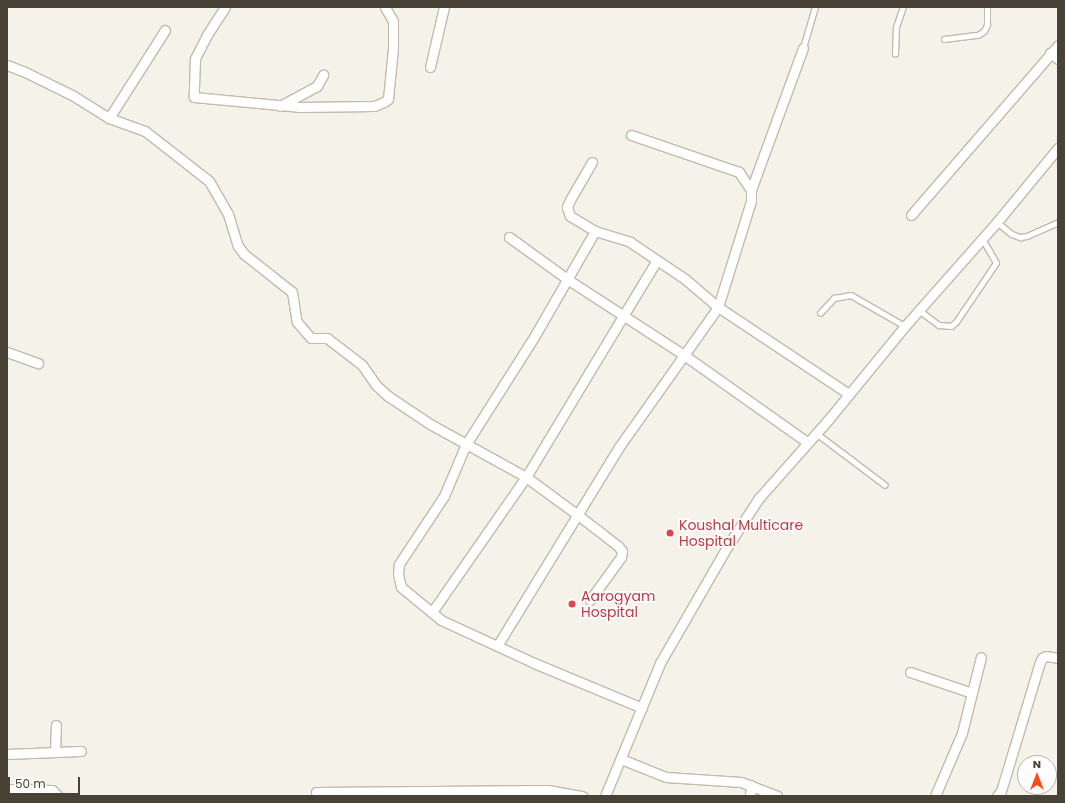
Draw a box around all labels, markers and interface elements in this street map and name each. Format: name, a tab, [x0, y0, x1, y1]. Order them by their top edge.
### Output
place label: Koushal Multicare Hospital	[679, 517, 803, 550]
marker: Koushal Multicare Hospital	[664, 527, 676, 539]
place label: Aarogyam Hospital	[581, 588, 655, 620]
marker: Aarogyam Hospital	[566, 598, 578, 610]
north arrow	[1017, 755, 1057, 795]
text: N	[1033, 756, 1041, 772]
scale bar	[10, 769, 82, 795]
text: 50 m	[15, 775, 46, 792]

